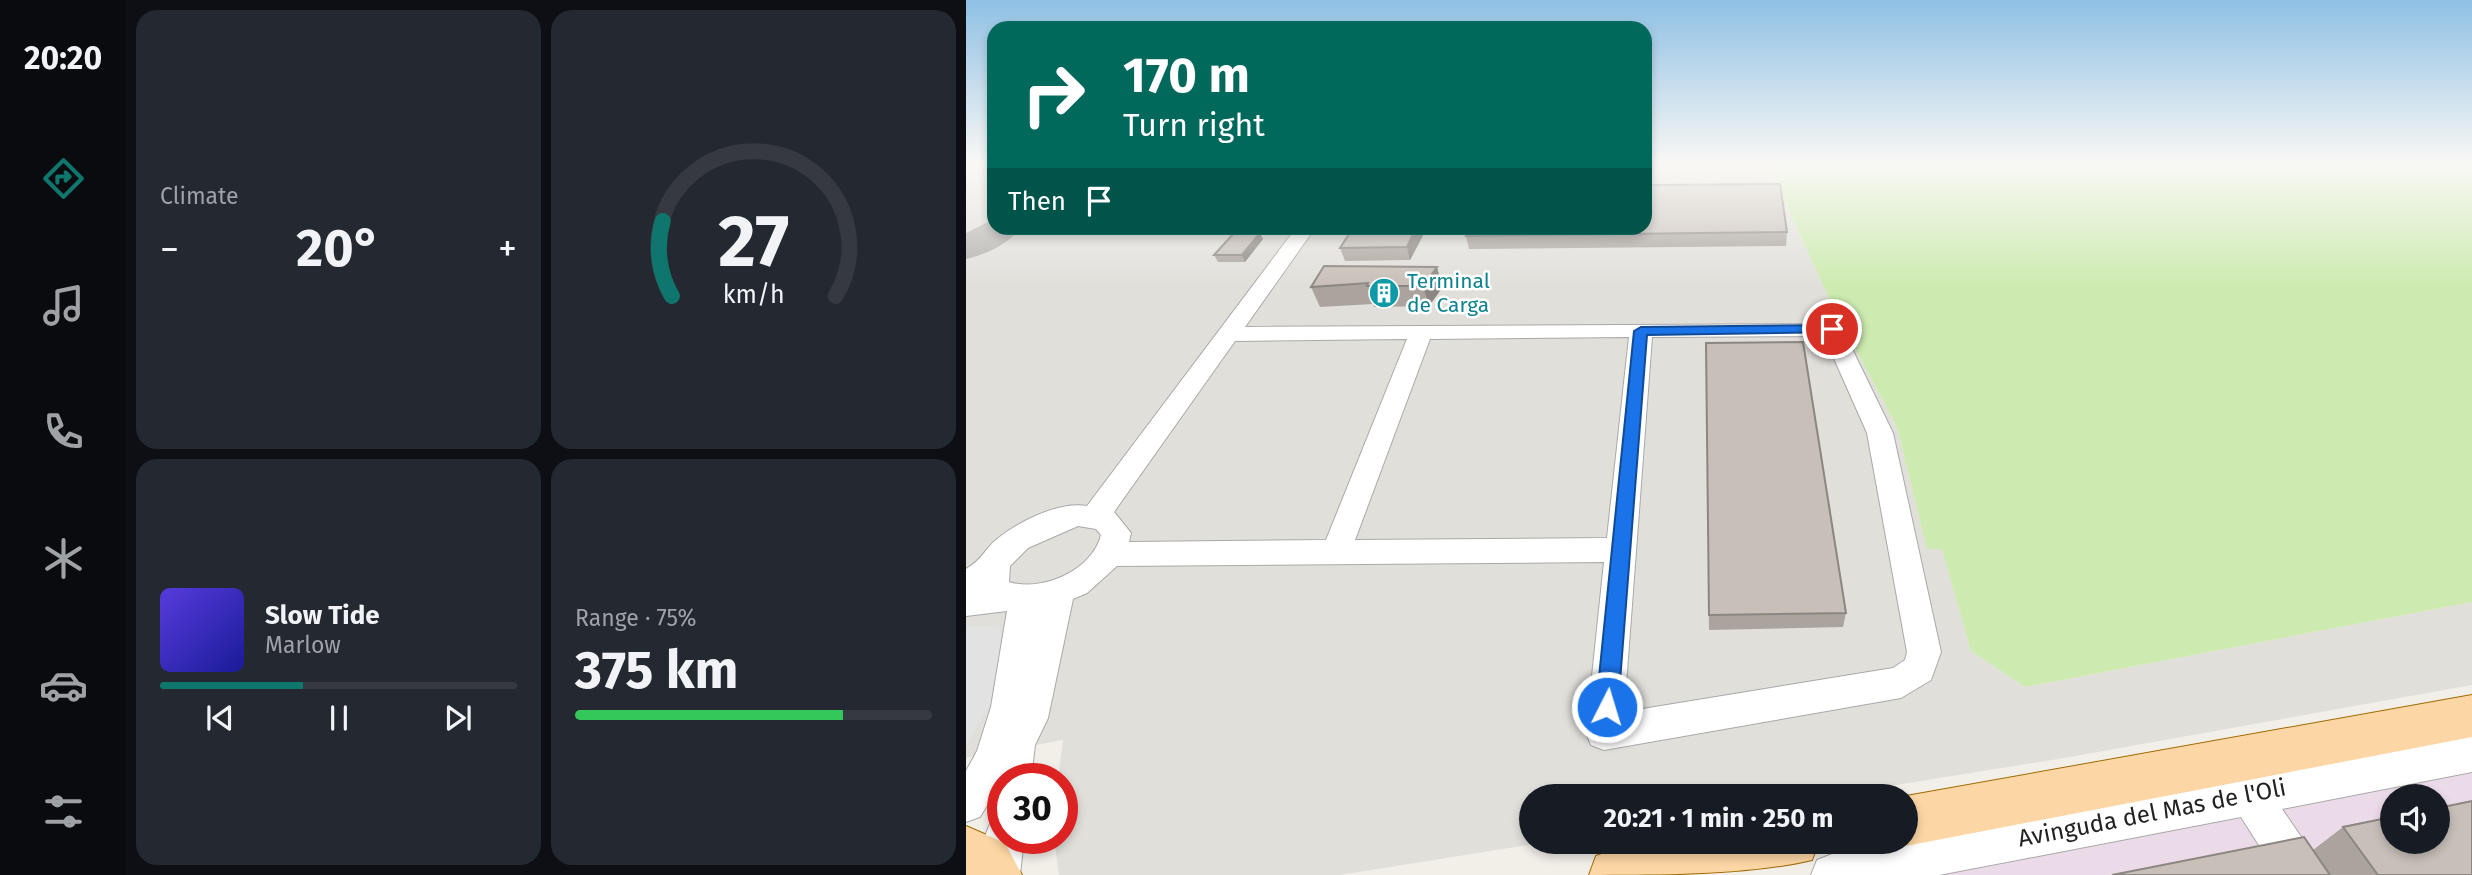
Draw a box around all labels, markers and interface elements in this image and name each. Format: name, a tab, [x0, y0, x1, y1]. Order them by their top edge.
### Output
text: 20:20	[24, 39, 102, 77]
text: 170 m	[1123, 46, 1250, 105]
icon: right	[1008, 49, 1099, 140]
text: Turn right	[1123, 106, 1265, 144]
icon: directions	[39, 154, 88, 203]
text: Climate	[160, 182, 239, 210]
icon: arrive	[1080, 182, 1118, 220]
text: Then	[1008, 186, 1066, 217]
text: 27	[718, 198, 789, 285]
text: 20°	[296, 217, 381, 280]
text: −	[160, 226, 179, 272]
text: +	[498, 226, 517, 272]
place label: Terminal de Carga	[1407, 268, 1490, 318]
building icon: Terminal de Carga	[1367, 276, 1401, 310]
text: km/h	[723, 279, 784, 309]
icon: music	[39, 281, 88, 330]
pin	[1802, 299, 1862, 359]
icon: arrive	[1813, 310, 1851, 348]
icon: phone	[39, 407, 88, 456]
icon: climate	[39, 534, 88, 583]
text: Slow Tide	[265, 600, 380, 631]
text: Range · 75%	[575, 604, 696, 632]
text: Marlow	[265, 631, 341, 659]
text: 375 km	[575, 639, 738, 702]
icon: car	[39, 661, 88, 710]
position arrow	[1570, 670, 1644, 744]
icon: previous	[201, 699, 239, 737]
icon: pause	[320, 699, 358, 737]
icon: next	[439, 699, 477, 737]
speed limit sign: 30	[987, 763, 1078, 854]
street label: Avinguda del Mas de l'Oli	[2016, 773, 2288, 853]
map controls	[2380, 784, 2450, 854]
button: sound	[2380, 784, 2450, 854]
icon: filters	[39, 787, 88, 836]
text: 20:21 · 1 min · 250 m	[1603, 803, 1834, 834]

